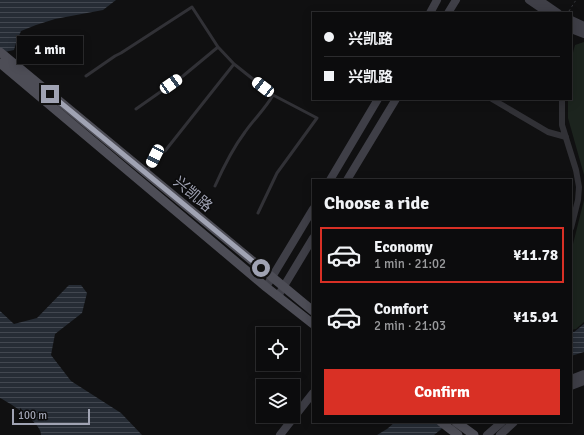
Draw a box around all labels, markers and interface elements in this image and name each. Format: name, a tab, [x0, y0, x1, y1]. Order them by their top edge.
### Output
text: 兴凯路	[348, 30, 393, 48]
callout: 1 min	[17, 36, 83, 64]
text: 1 min	[34, 42, 66, 58]
text: 兴凯路	[348, 68, 393, 86]
car	[158, 72, 184, 96]
car	[250, 75, 276, 99]
route end	[41, 85, 59, 103]
car	[144, 143, 166, 169]
street label: 兴凯路	[170, 173, 216, 215]
text: Choose a ride	[324, 192, 429, 214]
icon: car	[326, 237, 362, 273]
text: Economy	[374, 238, 433, 256]
text: ¥11.78	[513, 246, 558, 264]
text: 1 min · 21:02	[374, 256, 446, 272]
route start	[252, 259, 270, 277]
icon: car	[326, 299, 362, 335]
text: Comfort	[374, 300, 428, 318]
text: ¥15.91	[513, 308, 558, 326]
text: 2 min · 21:03	[374, 318, 446, 334]
map controls	[256, 327, 300, 423]
button: locate	[256, 327, 300, 371]
button: Confirm	[324, 369, 560, 415]
button: layers	[256, 379, 300, 423]
scale bar	[12, 407, 90, 426]
text: 100 m	[18, 409, 47, 422]

